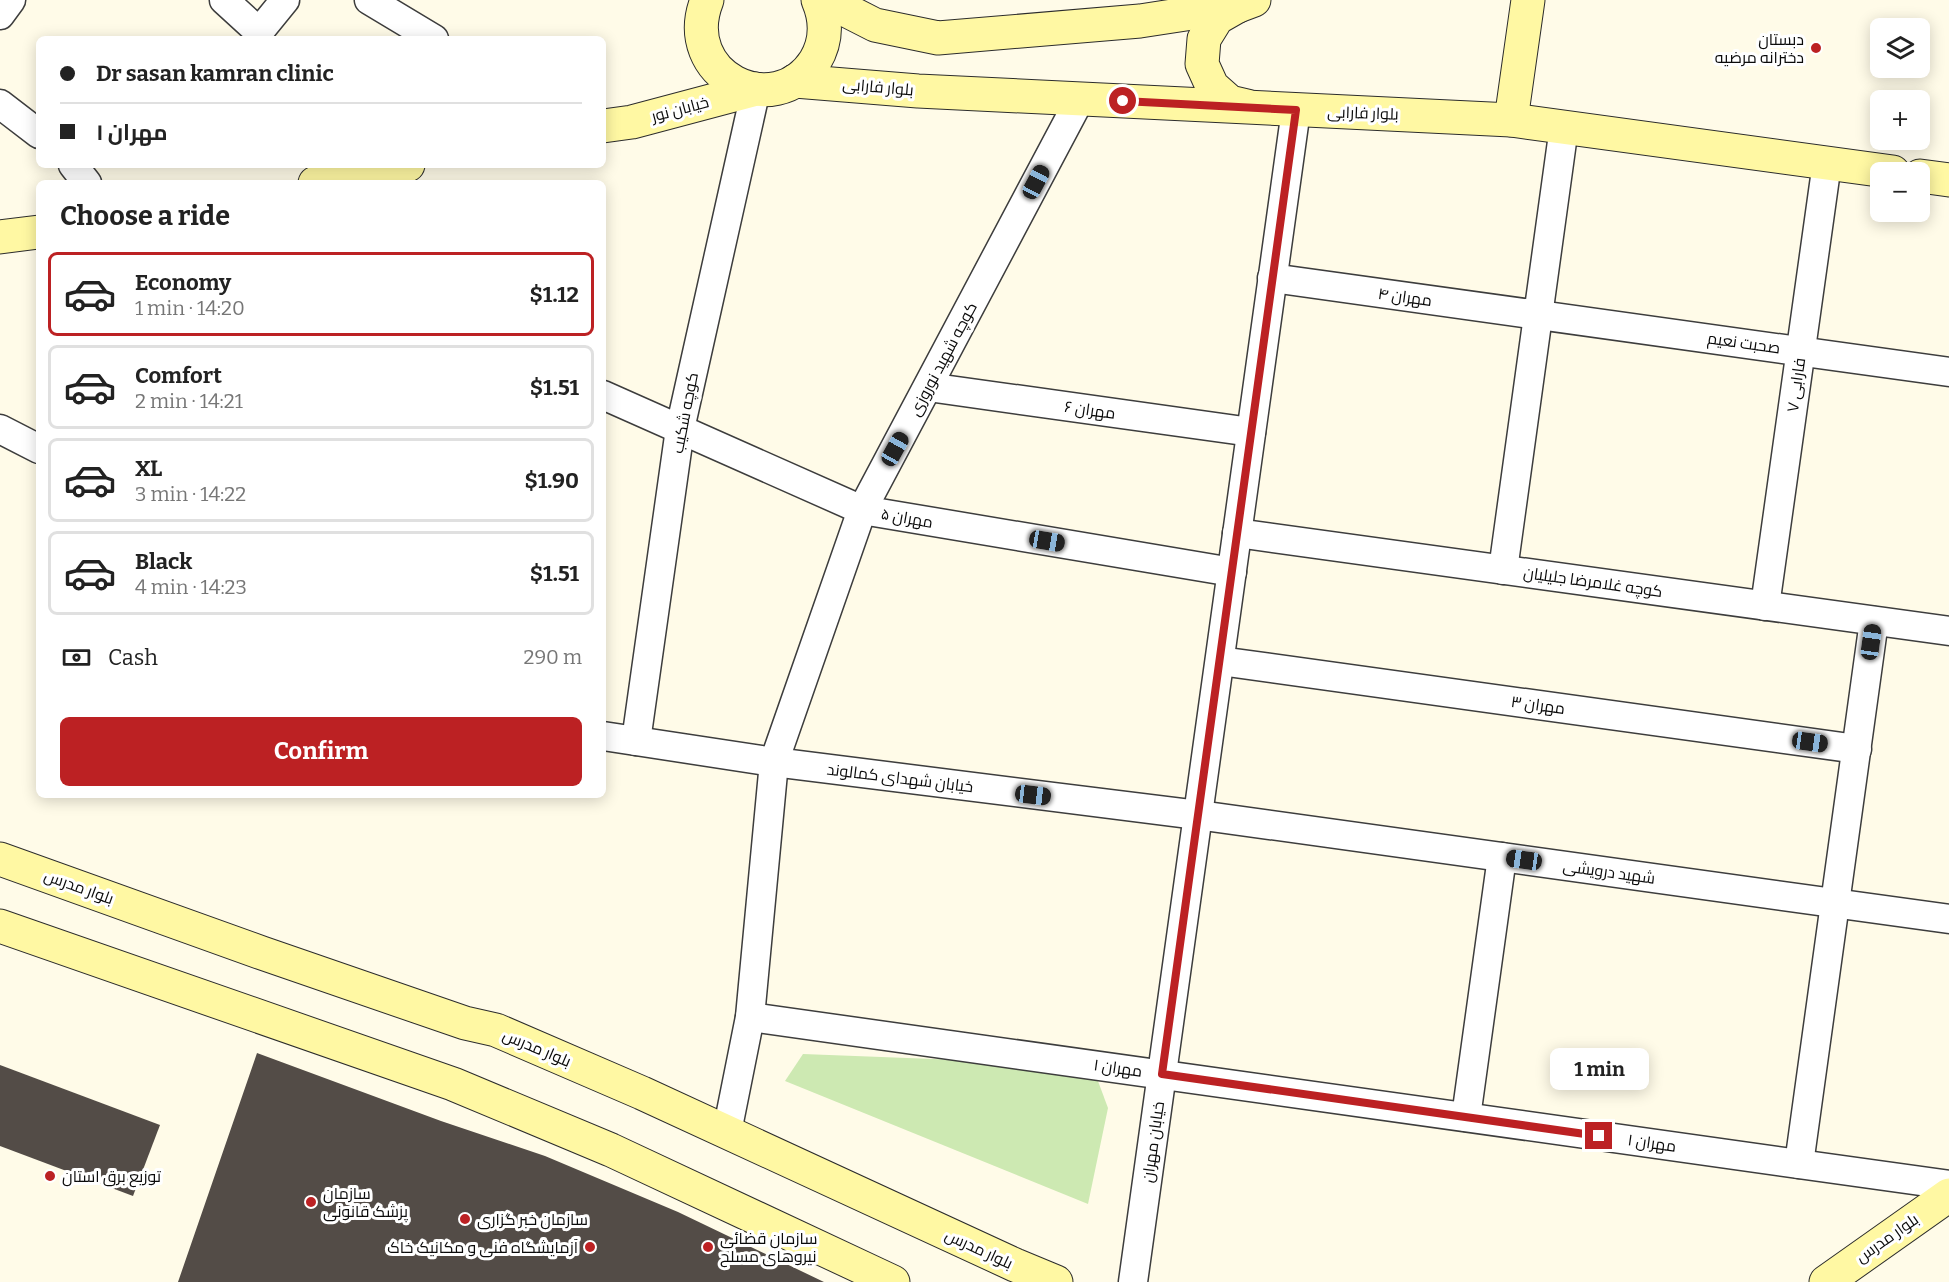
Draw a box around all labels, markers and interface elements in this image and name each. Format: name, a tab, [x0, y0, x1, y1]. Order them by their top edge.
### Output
map controls	[1870, 18, 1930, 222]
button: layers	[1870, 18, 1930, 78]
place label: دبستان دخترانه مرضیه	[1715, 30, 1804, 67]
marker: دبستان دخترانه مرضیه	[1809, 41, 1823, 55]
text: Dr sasan kamran clinic	[96, 60, 334, 87]
street label: بلوار فارابی	[841, 74, 914, 101]
route start	[1109, 87, 1136, 114]
button: +	[1870, 90, 1930, 150]
street label: خیابان نور	[648, 92, 711, 127]
street label: بلوار فارابی	[1327, 102, 1399, 125]
text: مهران ۱	[96, 119, 168, 146]
car	[1020, 162, 1052, 202]
button: −	[1870, 162, 1930, 222]
text: Choose a ride	[60, 200, 230, 232]
icon: car	[63, 267, 117, 321]
text: Economy	[135, 269, 231, 296]
text: $1.12	[530, 281, 579, 308]
street label: مهران ۴	[1377, 284, 1433, 311]
text: 1 min · 14:20	[135, 296, 245, 320]
street label: کوچه شهید نوروزی	[905, 299, 983, 420]
street label: صحبت نعیم	[1706, 328, 1782, 359]
street label: فارابی ۷	[1783, 357, 1810, 413]
icon: car	[63, 360, 117, 414]
text: Comfort	[135, 362, 222, 389]
street label: کوچه شکیب	[668, 371, 704, 456]
text: $1.51	[530, 374, 579, 401]
text: 2 min · 14:21	[135, 389, 243, 413]
street label: مهران ۶	[1063, 397, 1117, 424]
car	[878, 429, 912, 469]
icon: car	[63, 453, 117, 507]
text: XL	[135, 455, 162, 482]
text: $1.90	[524, 467, 579, 494]
text: 3 min · 14:22	[135, 482, 246, 506]
street label: مهران ۵	[879, 504, 935, 533]
car	[1028, 529, 1066, 553]
icon: car	[63, 546, 117, 600]
text: Black	[135, 548, 192, 575]
text: $1.51	[530, 560, 579, 587]
street label: کوچه غلامرضا جلیلیان	[1522, 563, 1664, 603]
text: 4 min · 14:23	[135, 575, 247, 599]
car	[1860, 623, 1882, 661]
icon: cash	[60, 641, 93, 674]
text: Cash	[108, 644, 158, 671]
text: 290 m	[524, 645, 582, 669]
street label: مهران ۳	[1509, 692, 1566, 719]
button: Confirm	[60, 717, 582, 786]
car	[1791, 731, 1829, 753]
street label: خیابان شهدای کمالوند	[826, 760, 974, 797]
car	[1014, 784, 1052, 806]
car	[1505, 849, 1543, 871]
street label: شهید درویشی	[1561, 856, 1656, 889]
street label: بلوار مدرس	[41, 866, 116, 909]
street label: بلوار مدرس	[500, 1025, 574, 1072]
callout: 1 min	[1550, 1049, 1648, 1091]
street label: مهران ۱	[1092, 1055, 1143, 1082]
text: 1 min	[1574, 1057, 1625, 1081]
street label: خیابان مهران	[1138, 1100, 1169, 1184]
route end	[1585, 1122, 1612, 1149]
street label: مهران ۱	[1626, 1130, 1677, 1157]
place label: توزیع برق استان	[62, 1167, 162, 1188]
marker: توزیع برق استان	[43, 1169, 57, 1183]
place label: سازمان پزشک قانونی	[323, 1184, 409, 1223]
marker: سازمان پزشک قانونی	[304, 1195, 318, 1209]
street label: بلوار مدرس	[1852, 1209, 1923, 1267]
place label: سازمان خبر گزاری	[477, 1210, 588, 1230]
marker: سازمان خبر گزاری	[458, 1212, 472, 1226]
street label: بلوار مدرس	[942, 1225, 1016, 1274]
place label: سازمان قضائی نیروهای مسلح	[720, 1229, 818, 1268]
place label: آزمایشگاه فنی و مکانیک خاک	[387, 1238, 579, 1258]
marker: آزمایشگاه فنی و مکانیک خاک	[583, 1240, 597, 1254]
marker: سازمان قضائی نیروهای مسلح	[701, 1240, 715, 1254]

